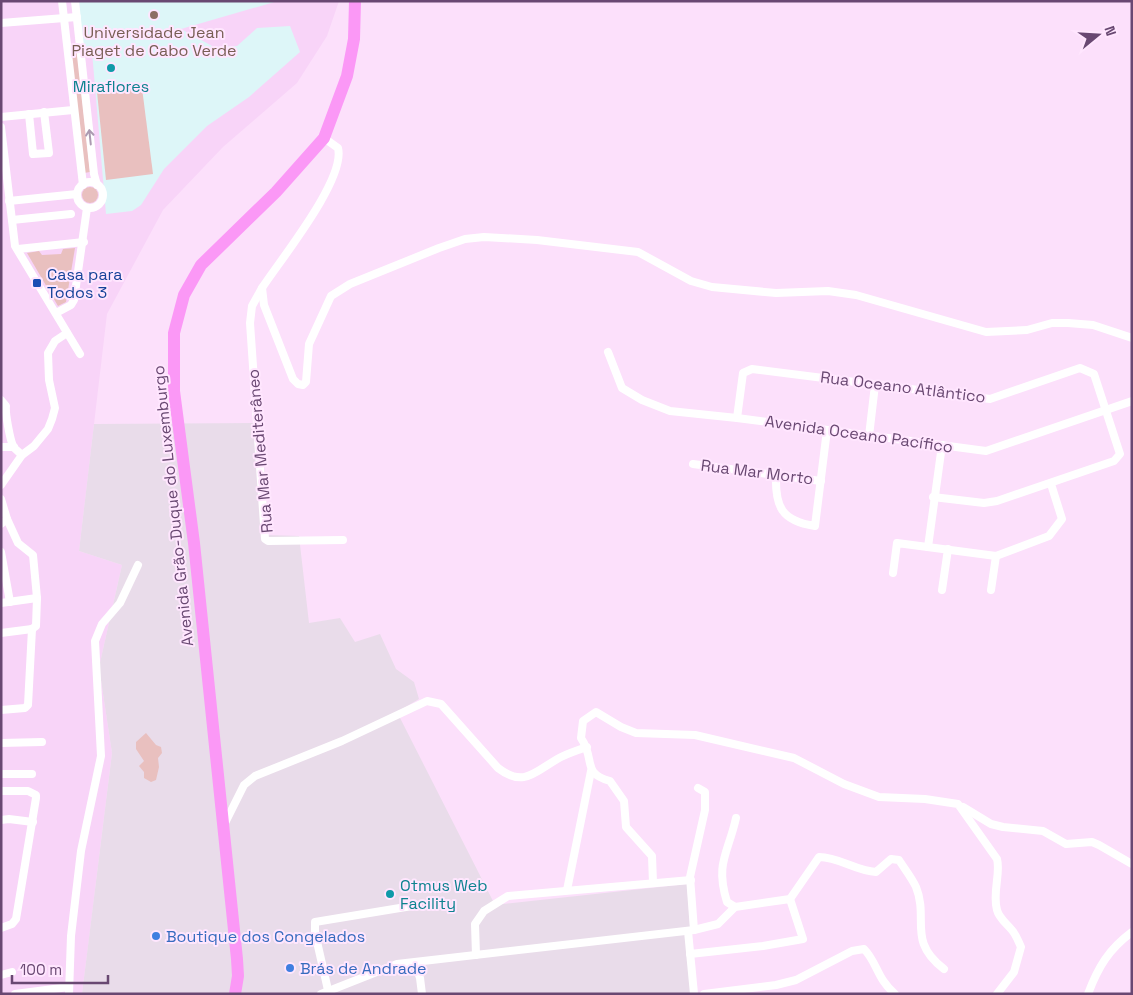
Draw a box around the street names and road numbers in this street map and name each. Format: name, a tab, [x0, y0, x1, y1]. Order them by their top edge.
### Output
street label: Avenida Grão-Duque do Luxemburgo	[148, 364, 198, 648]
street label: Rua Oceano Atlântico	[819, 366, 987, 408]
street label: Rua Mar Mediterâneo	[242, 368, 278, 534]
street label: Avenida Oceano Pacífico	[764, 410, 954, 458]
street label: Rua Mar Morto	[700, 455, 814, 489]

